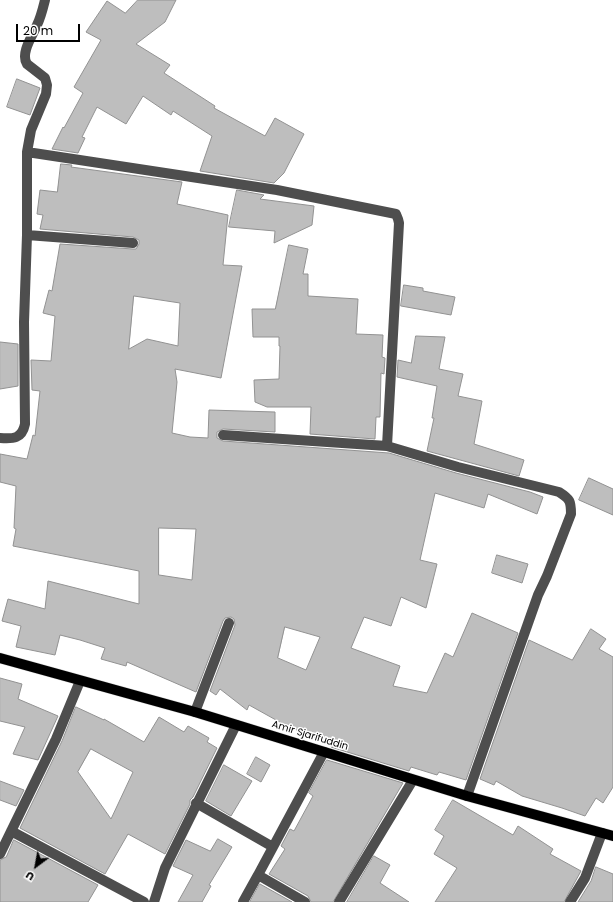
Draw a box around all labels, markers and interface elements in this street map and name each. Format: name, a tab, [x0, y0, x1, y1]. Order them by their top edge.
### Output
scale bar	[18, 16, 82, 42]
text: 20 m	[23, 22, 53, 39]
street label: Amir Sjarifuddin	[270, 719, 350, 753]
north arrow	[16, 846, 56, 886]
text: U	[22, 867, 37, 885]

